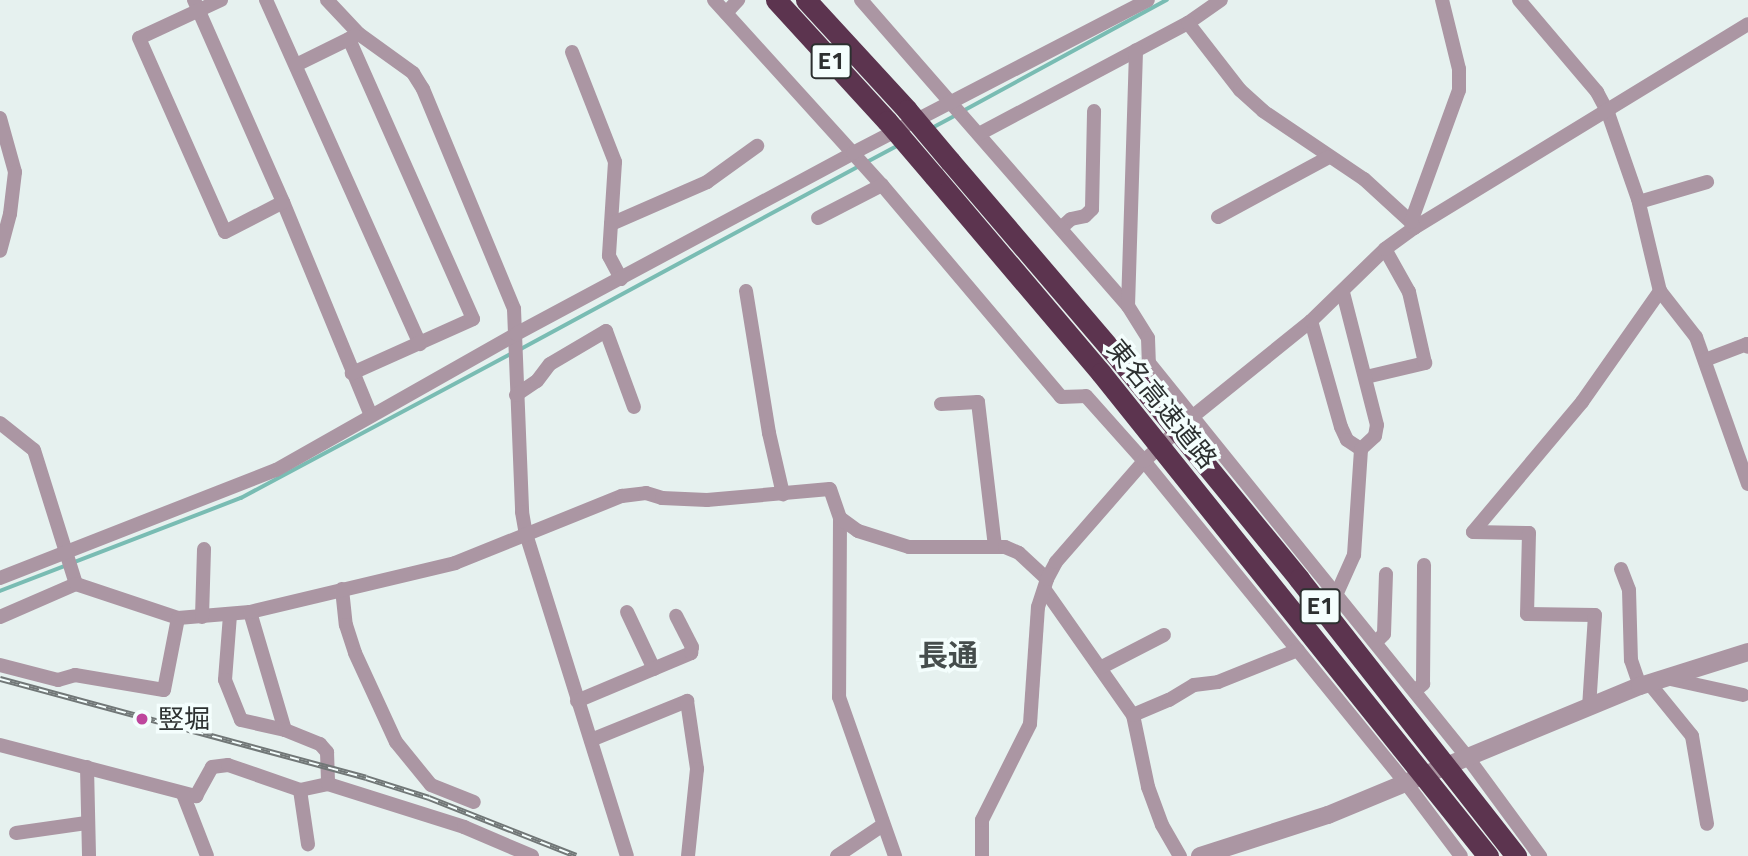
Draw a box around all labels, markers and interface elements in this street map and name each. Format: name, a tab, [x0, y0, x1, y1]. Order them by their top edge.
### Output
road number: E1	[810, 40, 852, 82]
street label: 東名高速道路	[1101, 334, 1223, 474]
road number: E1	[1299, 586, 1341, 626]
district label: 長通	[918, 637, 978, 673]
place label: 竪堀	[158, 703, 210, 735]
marker: 竪堀	[132, 709, 152, 729]

